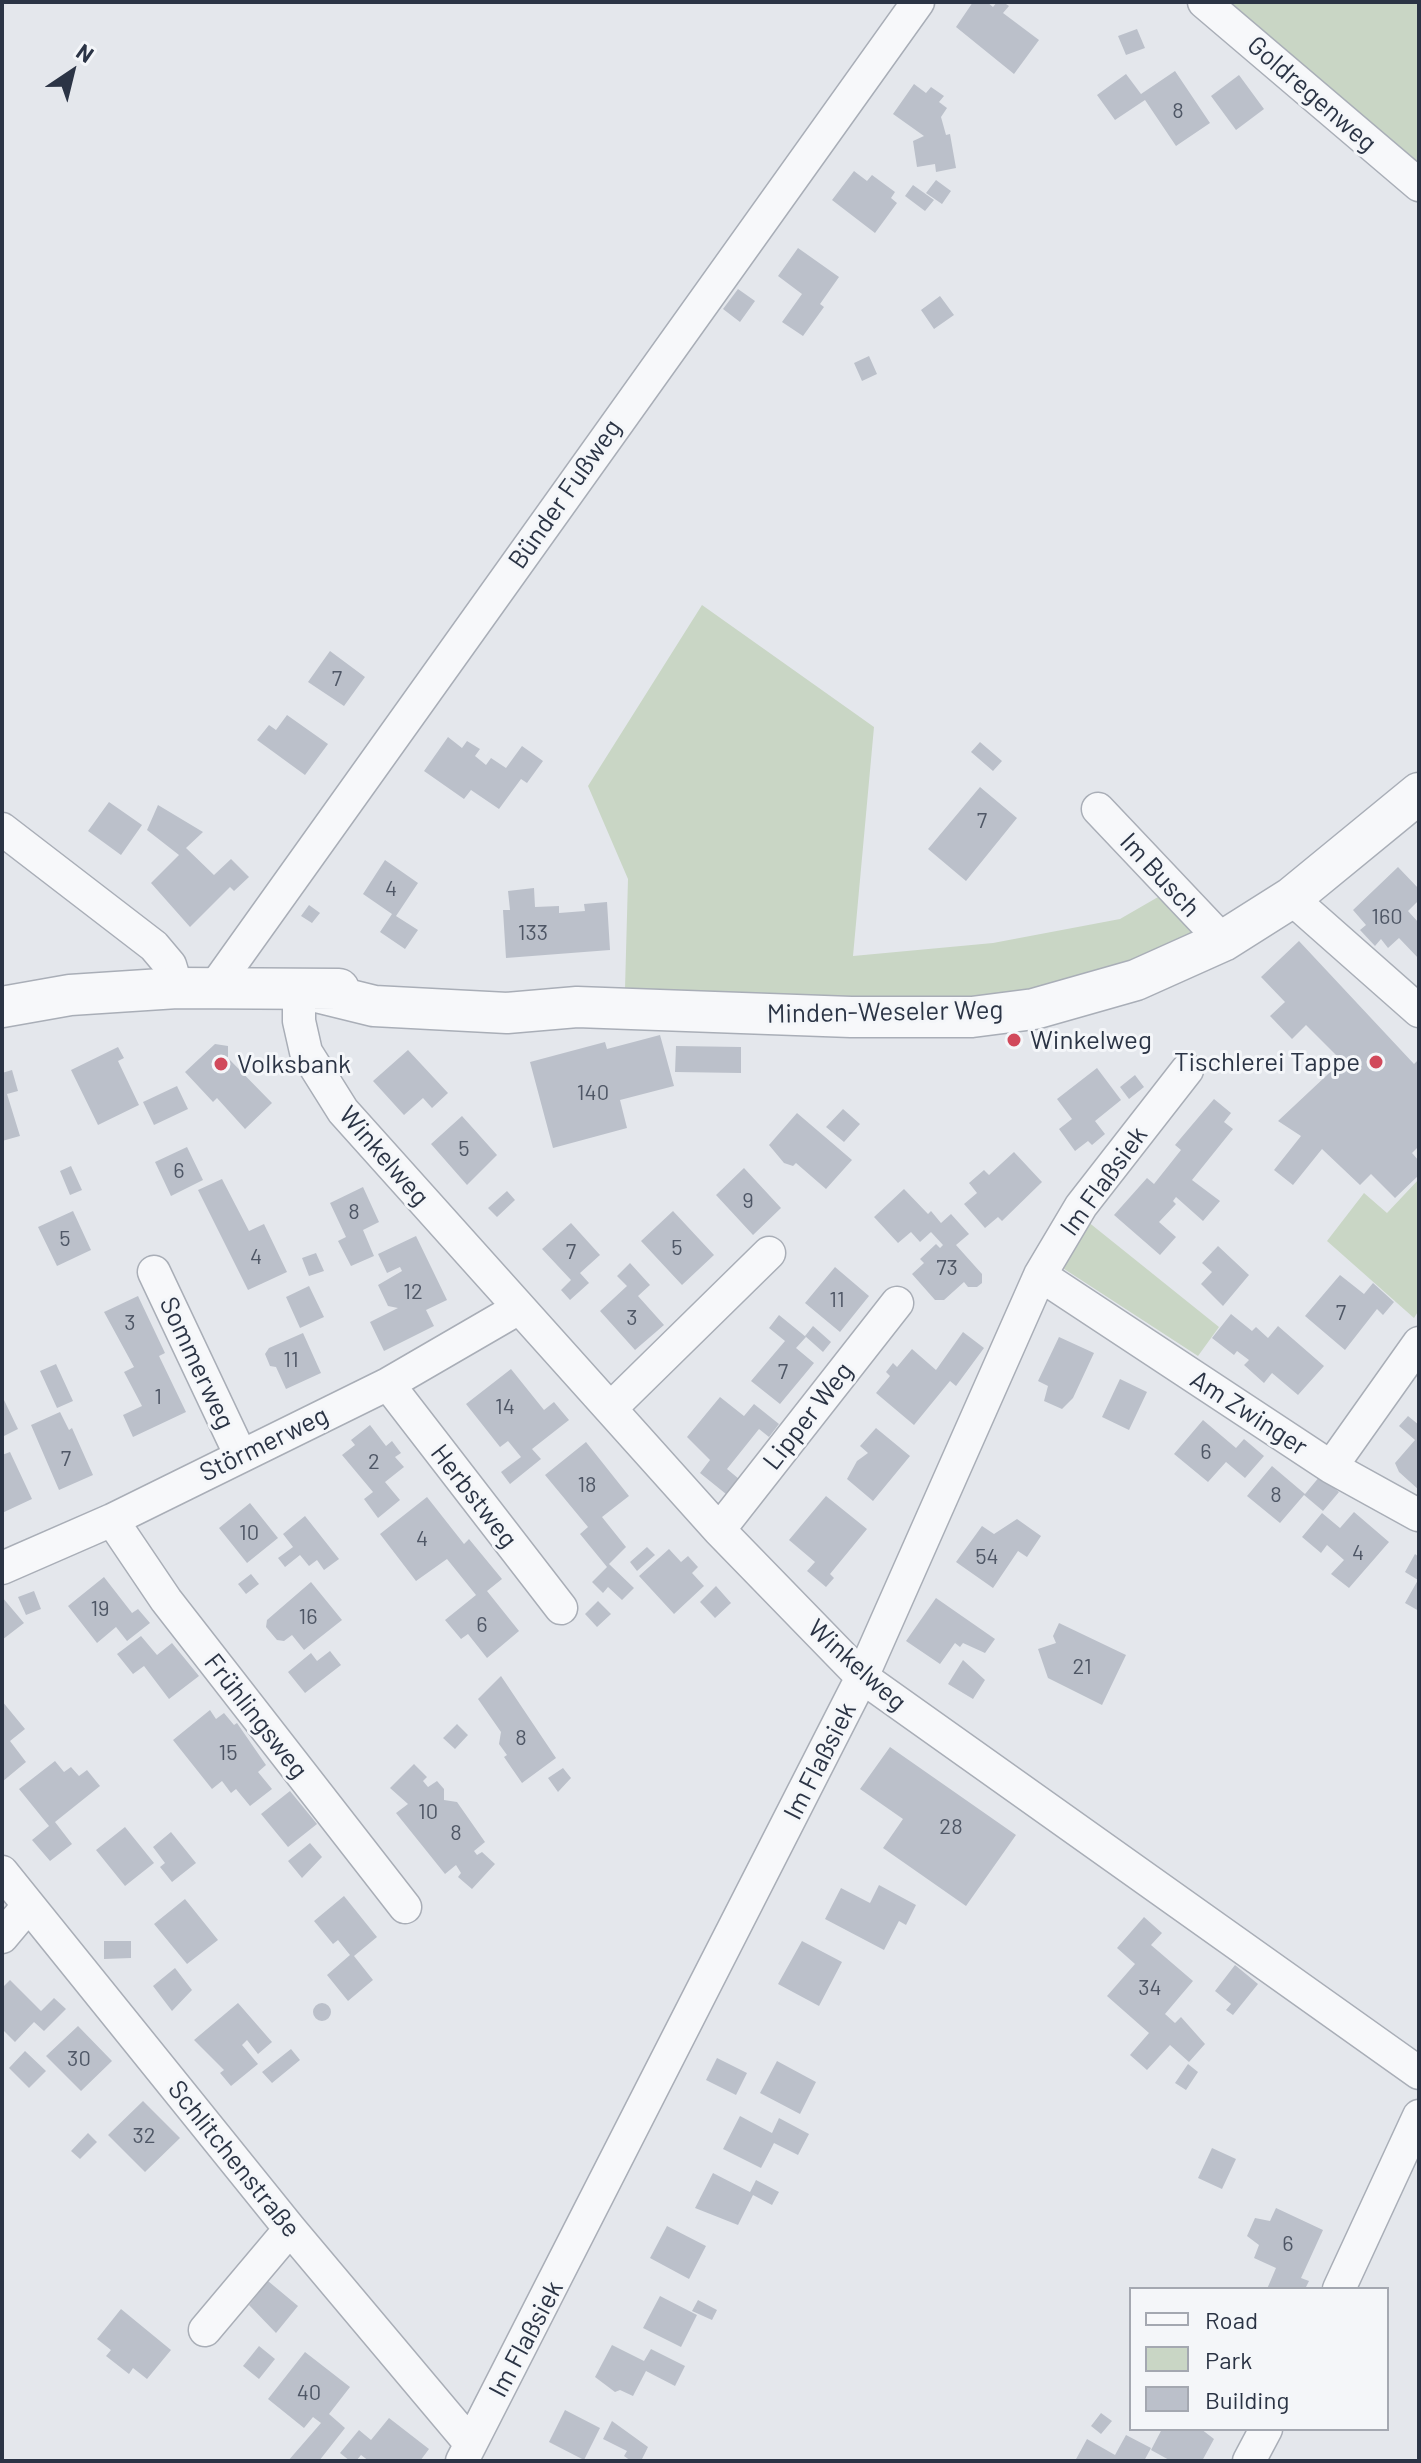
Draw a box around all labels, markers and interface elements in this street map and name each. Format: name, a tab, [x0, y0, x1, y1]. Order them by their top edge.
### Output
street label: Goldregenweg	[1241, 29, 1383, 159]
north arrow	[32, 32, 112, 112]
text: N	[72, 37, 99, 67]
house number: 8	[1172, 98, 1184, 124]
street label: Bünder Fußweg	[502, 413, 628, 575]
house number: 7	[332, 666, 342, 692]
house number: 7	[977, 808, 987, 834]
street label: Im Busch	[1113, 827, 1207, 923]
house number: 4	[385, 876, 397, 902]
house number: 160	[1371, 904, 1403, 930]
house number: 133	[518, 920, 548, 946]
street label: Minden-Weseler Weg	[766, 994, 1004, 1030]
place label: Winkelweg	[1030, 1024, 1152, 1056]
marker: Winkelweg	[1005, 1031, 1023, 1049]
place label: Tischlerei Tappe	[1174, 1046, 1360, 1078]
place label: Volksbank	[237, 1048, 351, 1080]
marker: Tischlerei Tappe	[1367, 1053, 1385, 1071]
marker: Volksbank	[212, 1055, 230, 1073]
house number: 140	[577, 1080, 609, 1106]
street label: Winkelweg	[332, 1100, 436, 1212]
street label: Im Flaßsiek	[1054, 1120, 1154, 1242]
house number: 5	[458, 1136, 470, 1162]
house number: 6	[173, 1158, 185, 1184]
house number: 9	[742, 1188, 754, 1214]
house number: 8	[348, 1199, 360, 1225]
house number: 5	[59, 1226, 71, 1252]
house number: 5	[671, 1235, 683, 1261]
house number: 7	[566, 1239, 576, 1265]
house number: 4	[250, 1244, 262, 1270]
house number: 73	[936, 1255, 958, 1281]
house number: 12	[403, 1279, 423, 1305]
house number: 11	[829, 1287, 845, 1313]
street label: Sommerweg	[153, 1292, 241, 1434]
house number: 7	[1336, 1300, 1346, 1326]
house number: 3	[626, 1305, 638, 1331]
house number: 3	[124, 1310, 136, 1336]
house number: 11	[283, 1347, 299, 1373]
street label: Lipper Weg	[756, 1356, 860, 1476]
house number: 7	[778, 1359, 788, 1385]
street label: Am Zwinger	[1185, 1364, 1313, 1462]
house number: 1	[154, 1384, 162, 1410]
house number: 14	[495, 1394, 515, 1420]
street label: Störmerweg	[195, 1399, 333, 1489]
street label: Herbstweg	[424, 1438, 524, 1554]
house number: 6	[1200, 1439, 1212, 1465]
house number: 7	[61, 1446, 71, 1472]
house number: 2	[368, 1449, 380, 1475]
house number: 18	[577, 1472, 597, 1498]
house number: 8	[1270, 1482, 1282, 1508]
house number: 10	[239, 1520, 259, 1546]
house number: 4	[416, 1526, 428, 1552]
house number: 4	[1352, 1540, 1364, 1566]
house number: 54	[975, 1544, 999, 1570]
house number: 19	[90, 1596, 110, 1622]
house number: 16	[298, 1604, 318, 1630]
house number: 6	[476, 1612, 488, 1638]
street label: Winkelweg	[801, 1613, 913, 1717]
street label: Frühlingsweg	[198, 1647, 314, 1785]
house number: 21	[1072, 1654, 1092, 1680]
street label: Im Flaßsiek	[777, 1697, 863, 1825]
house number: 8	[515, 1725, 527, 1751]
house number: 15	[218, 1740, 238, 1766]
house number: 10	[418, 1799, 438, 1825]
house number: 28	[939, 1814, 963, 1840]
house number: 8	[450, 1820, 462, 1846]
house number: 34	[1138, 1975, 1162, 2001]
house number: 30	[67, 2046, 91, 2072]
street label: Schlitchenstraße	[161, 2074, 307, 2244]
house number: 32	[132, 2123, 156, 2149]
house number: 6	[1282, 2231, 1294, 2257]
street label: Im Flaßsiek	[482, 2275, 570, 2403]
legend	[1129, 2287, 1389, 2431]
text: Road	[1205, 2305, 1258, 2334]
text: Park	[1205, 2345, 1252, 2374]
house number: 40	[297, 2380, 321, 2406]
text: Building	[1205, 2385, 1289, 2414]

